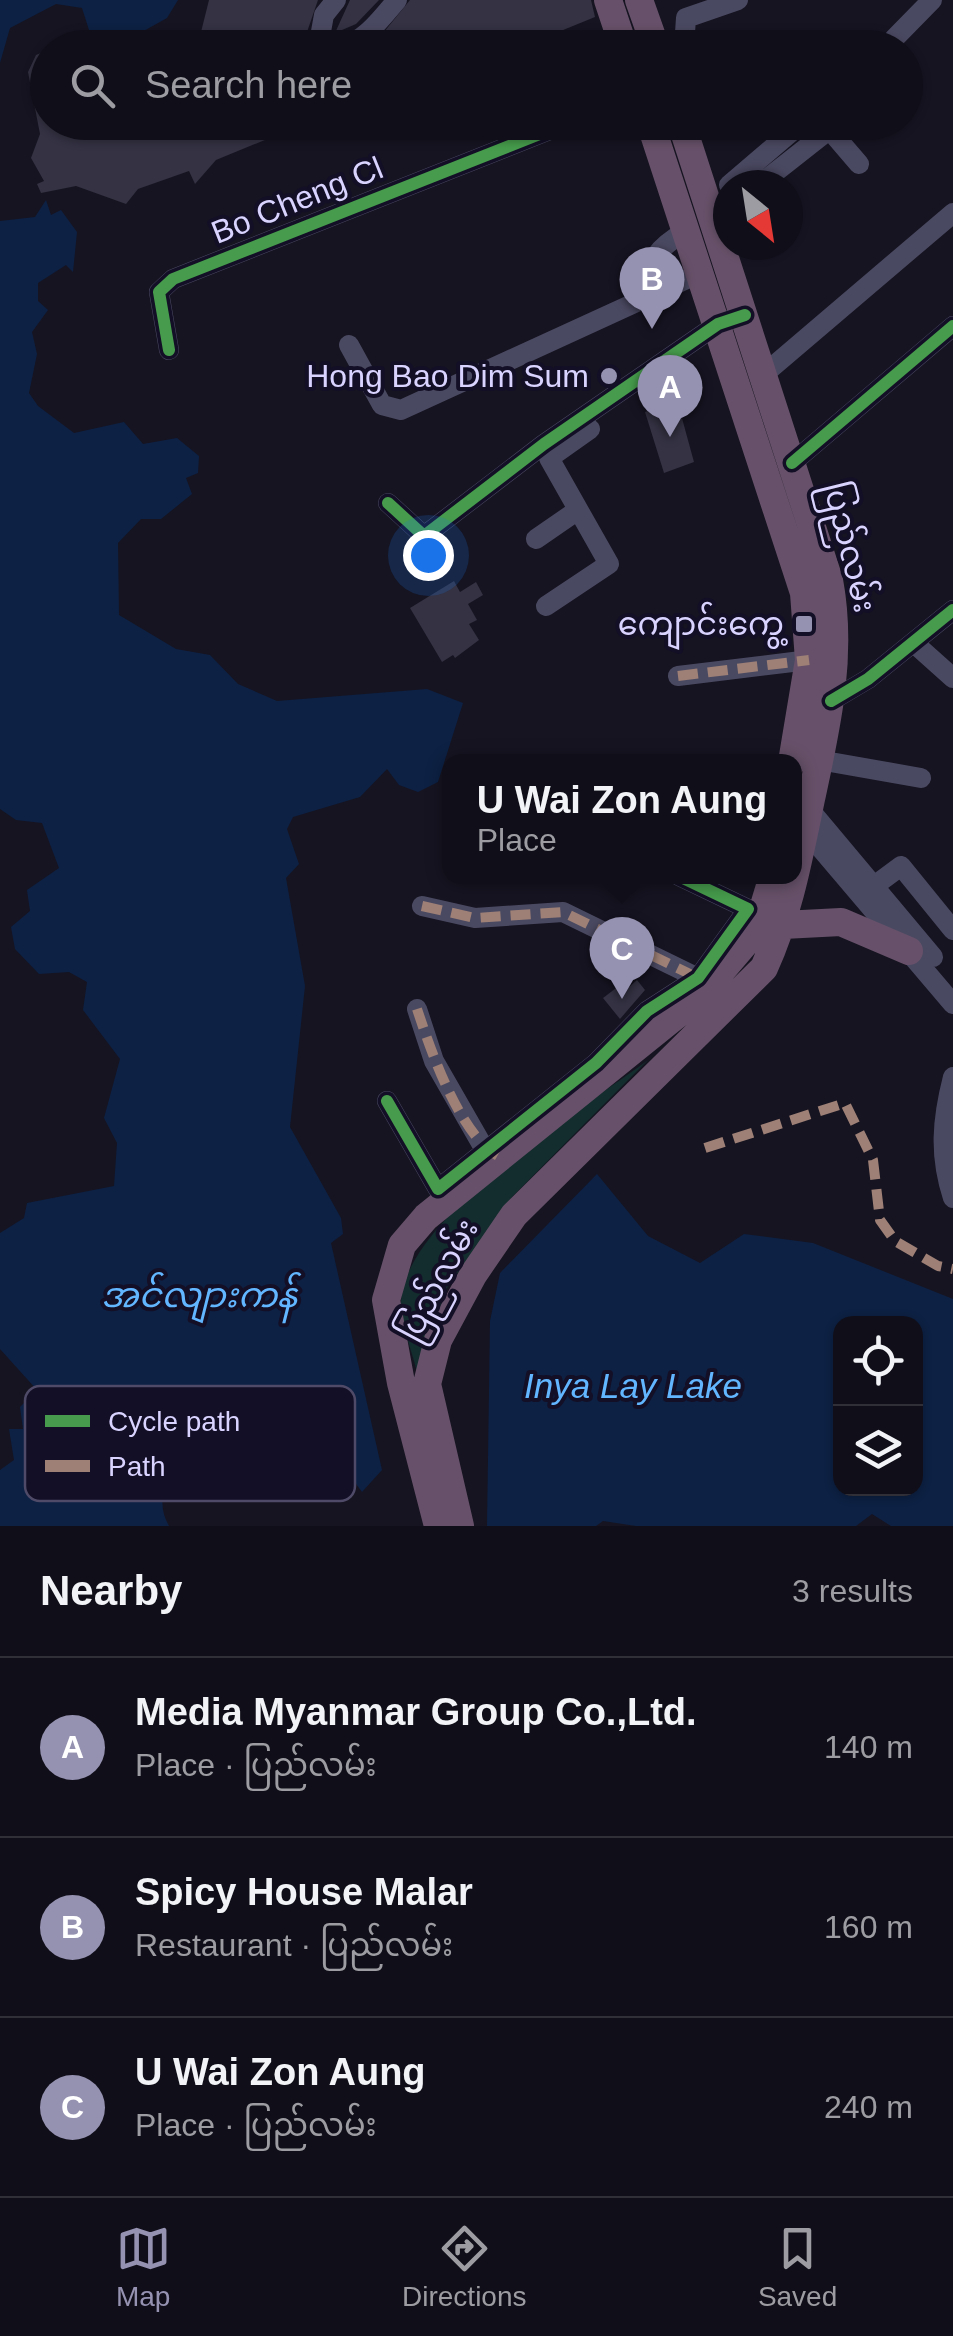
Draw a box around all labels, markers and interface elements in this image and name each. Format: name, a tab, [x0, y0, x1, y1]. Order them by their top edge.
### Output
search box	[30, 30, 923, 140]
icon: search	[65, 58, 120, 113]
text: Search here	[145, 64, 352, 106]
street label: Bo Cheng Cl	[206, 149, 388, 251]
north arrow	[713, 170, 803, 260]
pin: B	[620, 246, 684, 329]
pin: A	[638, 354, 702, 437]
place label: Hong Bao Dim Sum	[306, 358, 589, 394]
marker: Hong Bao Dim Sum	[598, 365, 620, 387]
street label: ပြည်လမ်း	[809, 477, 888, 618]
your location	[403, 530, 454, 581]
place label: ကျောင်းကွေ့	[618, 601, 789, 650]
marker: ကျောင်းကွေ့	[793, 613, 815, 635]
popup	[442, 754, 802, 884]
text: U Wai Zon Aung	[477, 779, 767, 821]
text: Place	[477, 822, 557, 858]
pin: C	[590, 916, 654, 999]
street label: ပြည်လမ်း	[386, 1210, 492, 1351]
water label: အင်လျားကန်	[101, 1271, 301, 1324]
map controls	[833, 1316, 923, 1496]
button: locate	[833, 1316, 923, 1406]
water label: Inya Lay Lake	[524, 1366, 742, 1405]
legend	[25, 1386, 355, 1501]
text: Cycle path	[108, 1406, 240, 1437]
button: layers	[833, 1406, 923, 1496]
text: Path	[108, 1451, 166, 1482]
text: Nearby	[40, 1567, 182, 1614]
text: 3 results	[792, 1573, 913, 1609]
text: Media Myanmar Group Co.,Ltd.	[135, 1691, 697, 1733]
text: A	[61, 1729, 84, 1765]
text: 140 m	[824, 1729, 913, 1765]
text: Place · ပြည်လမ်း	[135, 1747, 377, 1783]
text: Spicy House Malar	[135, 1871, 473, 1913]
text: B	[61, 1909, 84, 1945]
text: 160 m	[824, 1909, 913, 1945]
text: Restaurant · ပြည်လမ်း	[135, 1927, 453, 1963]
text: U Wai Zon Aung	[135, 2051, 426, 2093]
text: C	[61, 2089, 84, 2125]
text: 240 m	[824, 2089, 913, 2125]
text: Place · ပြည်လမ်း	[135, 2107, 377, 2143]
tab: Map	[116, 2221, 171, 2313]
tab: Directions	[402, 2221, 527, 2313]
tab: Saved	[758, 2221, 837, 2313]

